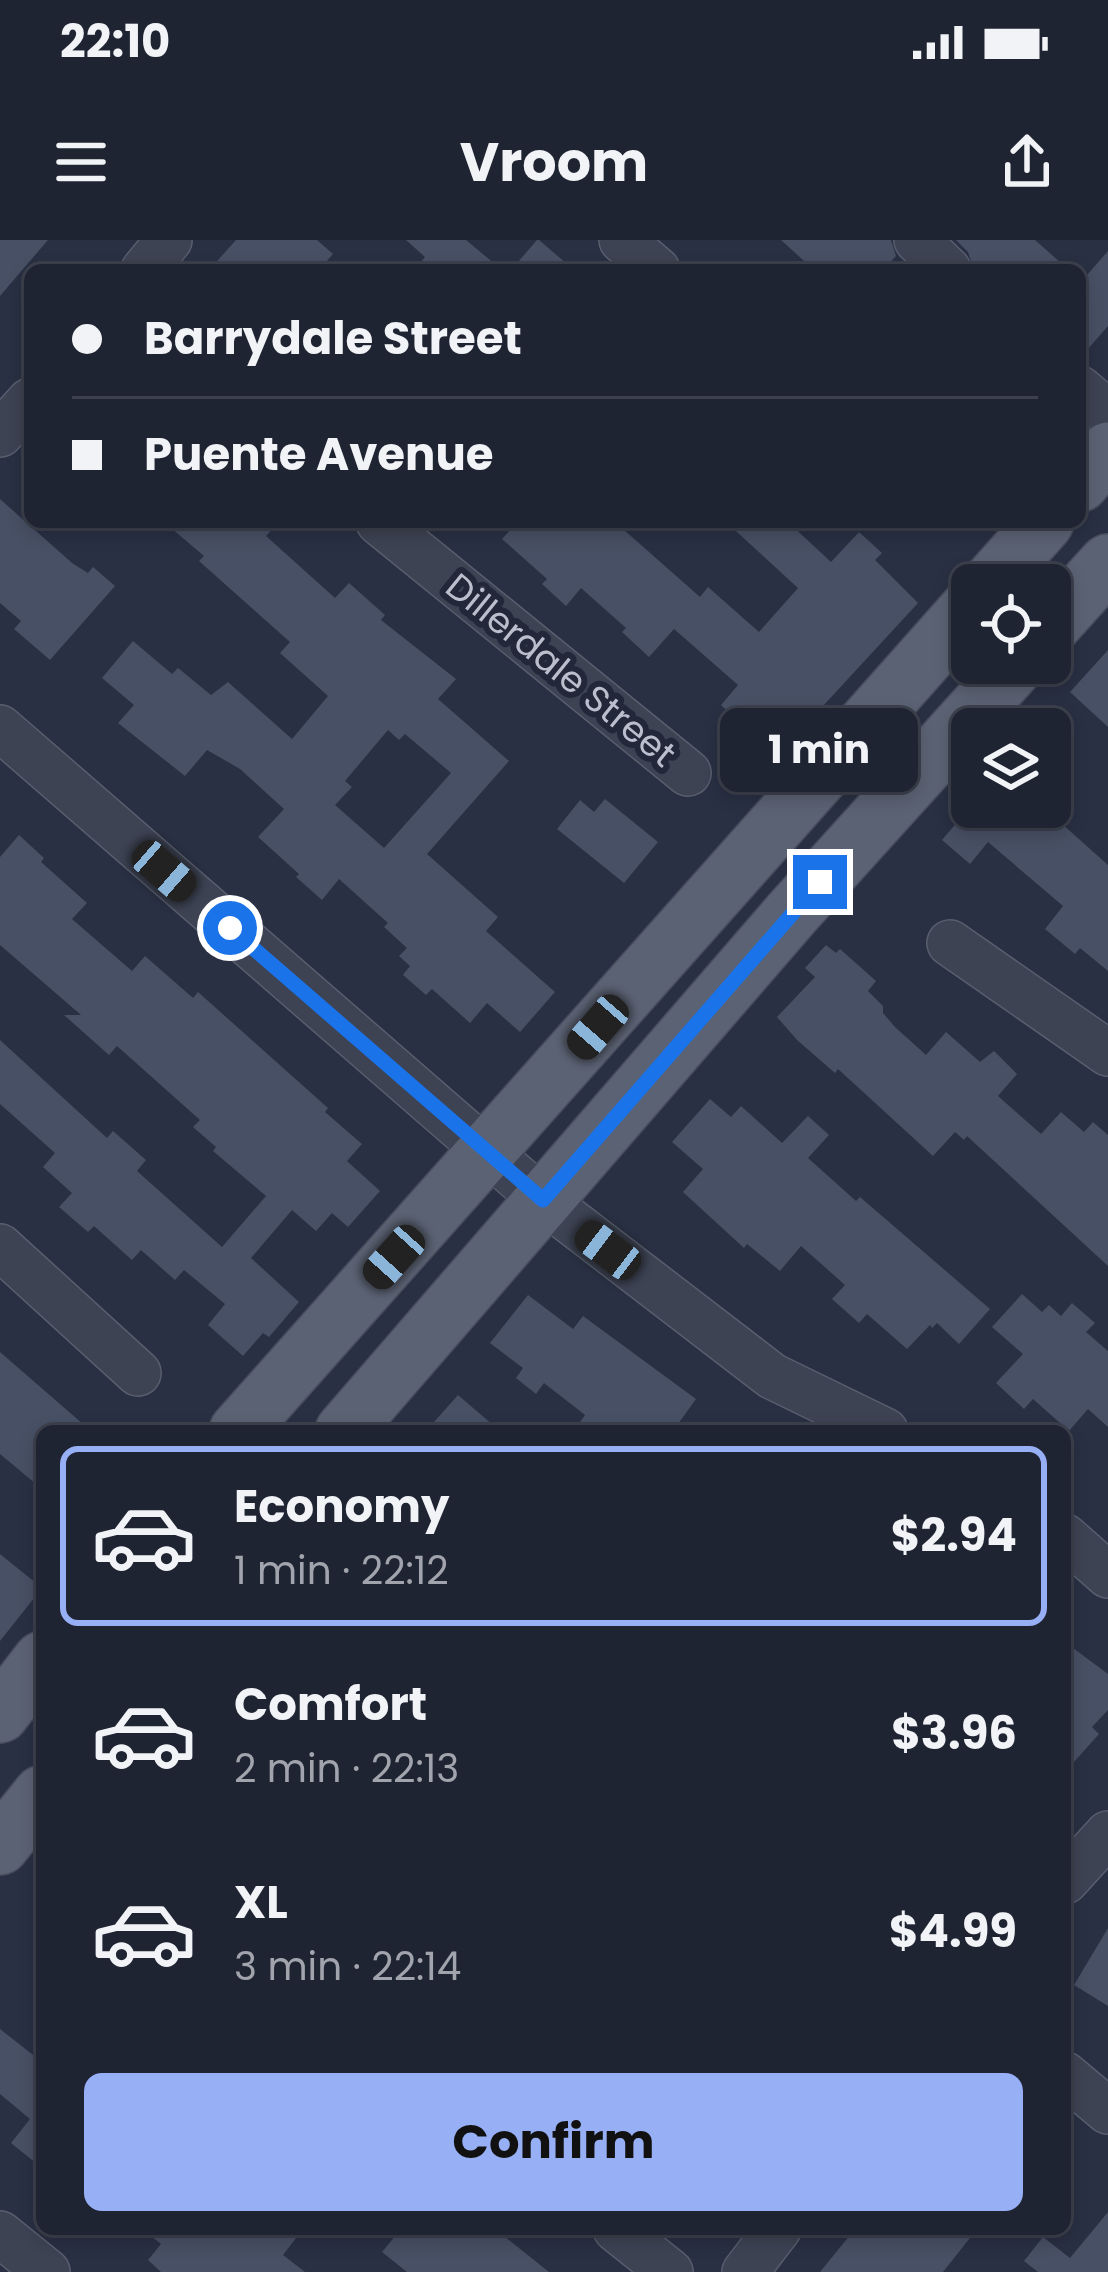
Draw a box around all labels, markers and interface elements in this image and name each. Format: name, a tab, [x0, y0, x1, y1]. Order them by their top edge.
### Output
text: 22:10	[60, 10, 170, 73]
text: Vroom	[460, 124, 648, 200]
icon: menu	[48, 129, 114, 195]
icon: share	[994, 129, 1060, 195]
text: Barrydale Street	[144, 307, 522, 370]
text: Puente Avenue	[144, 423, 493, 486]
street label: Dillerdale Street	[435, 561, 687, 779]
map controls	[951, 564, 1071, 828]
button: locate	[951, 564, 1071, 684]
callout: 1 min	[721, 708, 919, 792]
button: layers	[951, 708, 1071, 828]
text: 1 min	[768, 722, 870, 777]
car	[125, 834, 203, 908]
route end	[793, 855, 847, 909]
route start	[203, 901, 257, 955]
car	[561, 988, 635, 1066]
car	[568, 1214, 648, 1286]
car	[357, 1218, 431, 1296]
text: Economy	[234, 1475, 449, 1538]
icon: car	[90, 1482, 198, 1590]
text: $2.94	[891, 1504, 1017, 1567]
text: 1 min · 22:12	[234, 1543, 449, 1598]
text: Comfort	[234, 1673, 427, 1736]
icon: car	[90, 1680, 198, 1788]
text: $3.96	[891, 1702, 1017, 1765]
text: 2 min · 22:13	[234, 1741, 459, 1796]
text: XL	[234, 1871, 288, 1934]
icon: car	[90, 1878, 198, 1986]
text: $4.99	[889, 1900, 1017, 1963]
text: 3 min · 22:14	[234, 1939, 461, 1994]
button: Confirm	[84, 2073, 1023, 2211]

